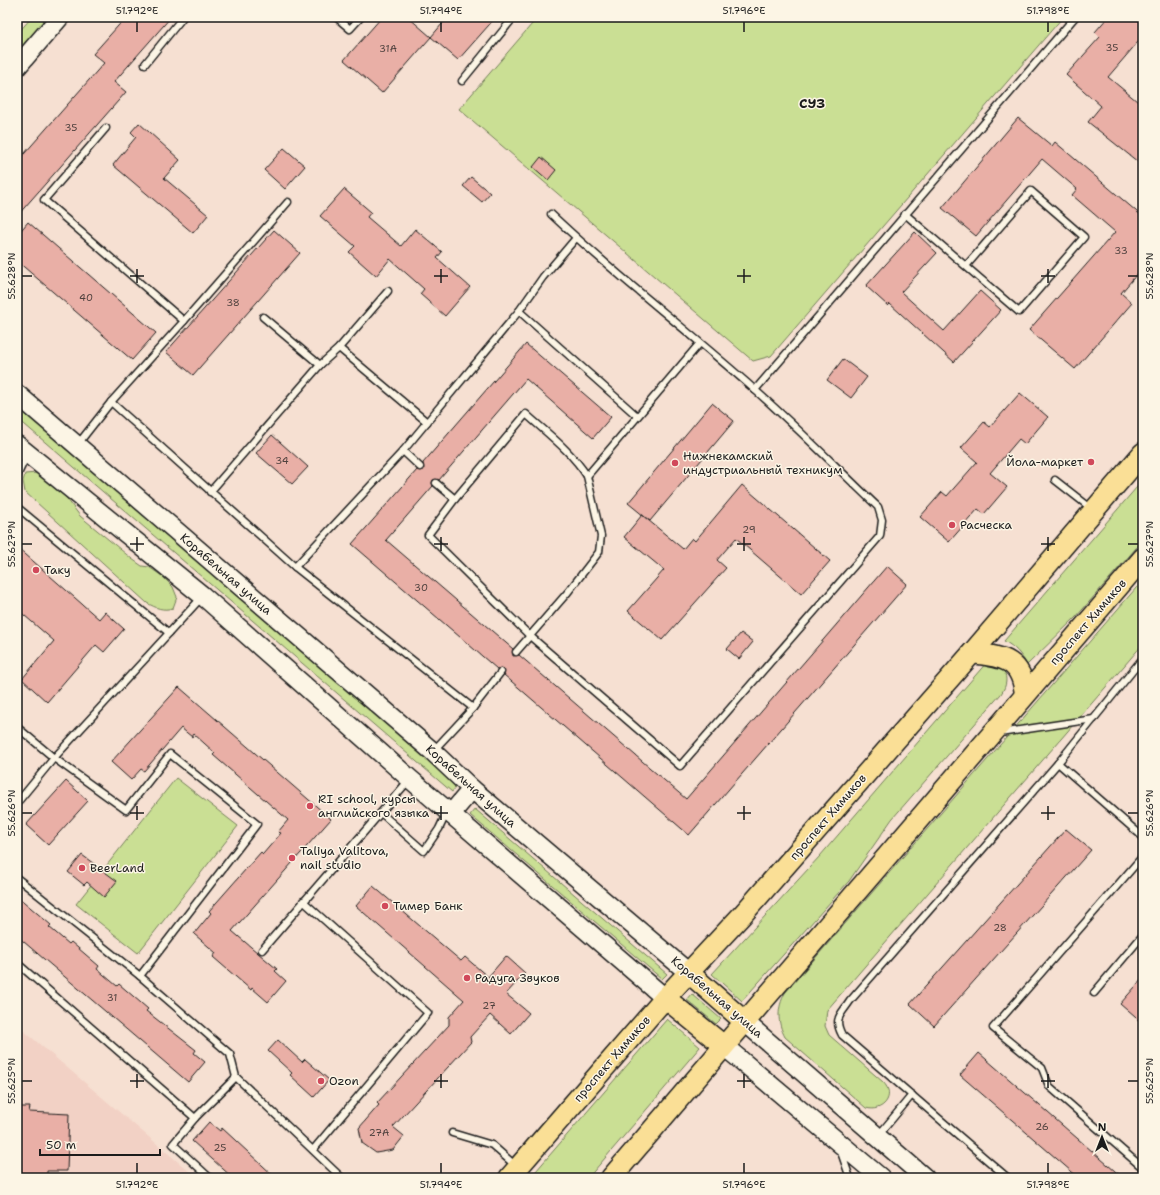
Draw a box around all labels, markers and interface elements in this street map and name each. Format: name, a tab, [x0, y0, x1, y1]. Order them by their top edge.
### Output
text: 51.792°E	[116, 4, 158, 17]
text: 51.794°E	[420, 4, 462, 17]
text: 51.796°E	[723, 4, 765, 17]
text: 51.798°E	[1027, 4, 1069, 17]
house number: 35	[1106, 41, 1118, 54]
house number: 31А	[379, 42, 397, 55]
district label: СУЗ	[799, 94, 826, 112]
house number: 35	[65, 121, 77, 134]
house number: 33	[1114, 244, 1128, 257]
text: 55.628°N	[5, 253, 18, 299]
text: 55.628°N	[1143, 253, 1156, 299]
house number: 40	[79, 291, 93, 304]
house number: 38	[226, 296, 240, 309]
place label: Нижнекамский индустриальный техникум	[683, 448, 843, 478]
house number: 34	[275, 454, 289, 467]
place label: Йола-маркет	[1006, 454, 1084, 470]
marker: Йола-маркет	[1086, 457, 1096, 467]
marker: Нижнекамский индустриальный техникум	[670, 458, 680, 468]
place label: Расческа	[960, 517, 1013, 533]
marker: Расческа	[947, 520, 957, 530]
text: 55.627°N	[5, 521, 18, 567]
text: 55.627°N	[1143, 521, 1156, 567]
house number: 29	[742, 523, 756, 536]
street label: Корабельная улица	[177, 530, 276, 619]
place label: Таку	[44, 562, 71, 578]
marker: Таку	[31, 565, 41, 575]
street label: проспект Химиков	[1046, 576, 1130, 668]
house number: 30	[414, 581, 428, 594]
street label: Корабельная улица	[422, 741, 520, 831]
street label: проспект Химиков	[786, 771, 870, 863]
text: 55.626°N	[5, 790, 18, 836]
text: 55.626°N	[1143, 790, 1156, 836]
place label: RI school, курсы английского языка	[318, 791, 430, 821]
marker: RI school, курсы английского языка	[305, 801, 315, 811]
place label: Taliya Valitova, nail studio	[300, 843, 388, 873]
marker: Taliya Valitova, nail studio	[287, 853, 297, 863]
place label: BeerLand	[90, 860, 145, 876]
marker: BeerLand	[77, 863, 87, 873]
place label: Тимер Банк	[393, 898, 463, 914]
marker: Тимер Банк	[380, 901, 390, 911]
house number: 28	[993, 921, 1007, 934]
street label: Корабельная улица	[668, 953, 767, 1042]
place label: Радуга Звуков	[475, 970, 560, 986]
marker: Радуга Звуков	[462, 973, 472, 983]
house number: 31	[107, 991, 117, 1004]
house number: 27	[482, 999, 496, 1012]
street label: проспект Химиков	[570, 1013, 654, 1105]
text: 55.625°N	[5, 1058, 18, 1104]
text: 55.625°N	[1143, 1058, 1156, 1104]
place label: Ozon	[329, 1073, 359, 1089]
marker: Ozon	[316, 1076, 326, 1086]
north arrow	[1082, 1117, 1122, 1157]
house number: 26	[1035, 1120, 1049, 1133]
text: N	[1098, 1120, 1107, 1135]
house number: 27А	[369, 1126, 389, 1139]
scale bar	[40, 1131, 160, 1157]
text: 50 m	[46, 1137, 76, 1153]
house number: 25	[214, 1141, 226, 1154]
text: 51.792°E	[116, 1178, 158, 1191]
text: 51.794°E	[420, 1178, 462, 1191]
text: 51.796°E	[723, 1178, 765, 1191]
text: 51.798°E	[1027, 1178, 1069, 1191]

